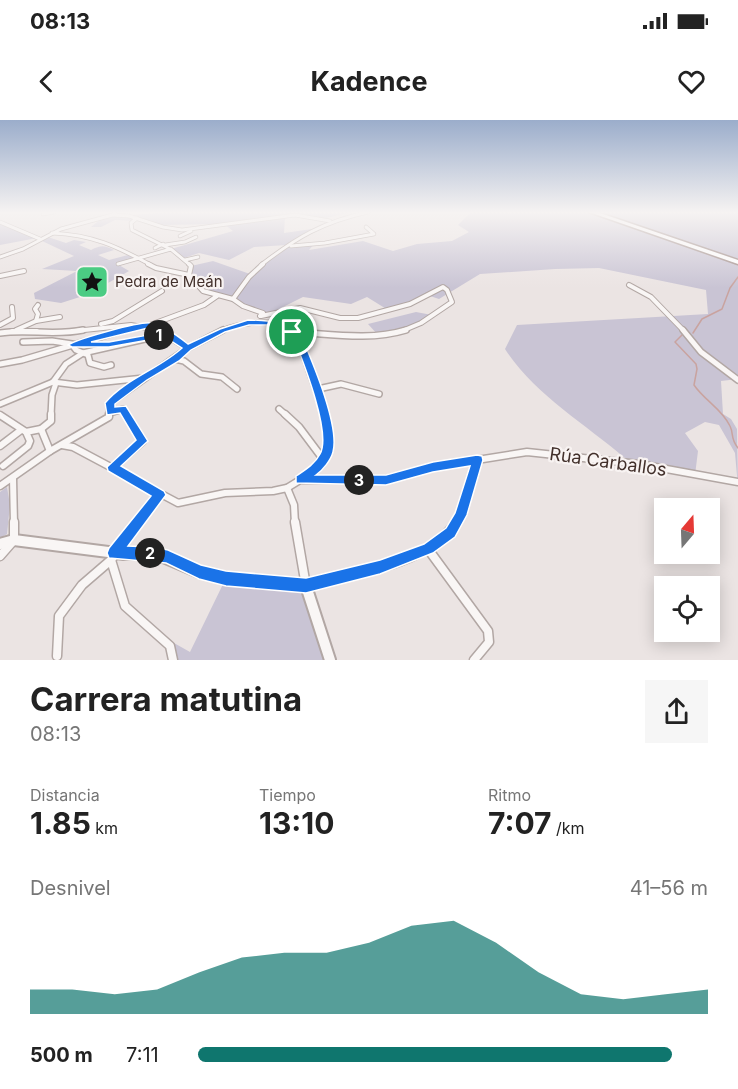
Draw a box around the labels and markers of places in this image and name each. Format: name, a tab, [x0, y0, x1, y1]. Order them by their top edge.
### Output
place icon: Pedra de Meán	[74, 264, 110, 300]
place label: Pedra de Meán	[115, 272, 223, 291]
pin	[266, 306, 317, 357]
pin: 1	[144, 320, 174, 350]
pin: 3	[344, 465, 374, 495]
pin: 2	[135, 538, 165, 568]

